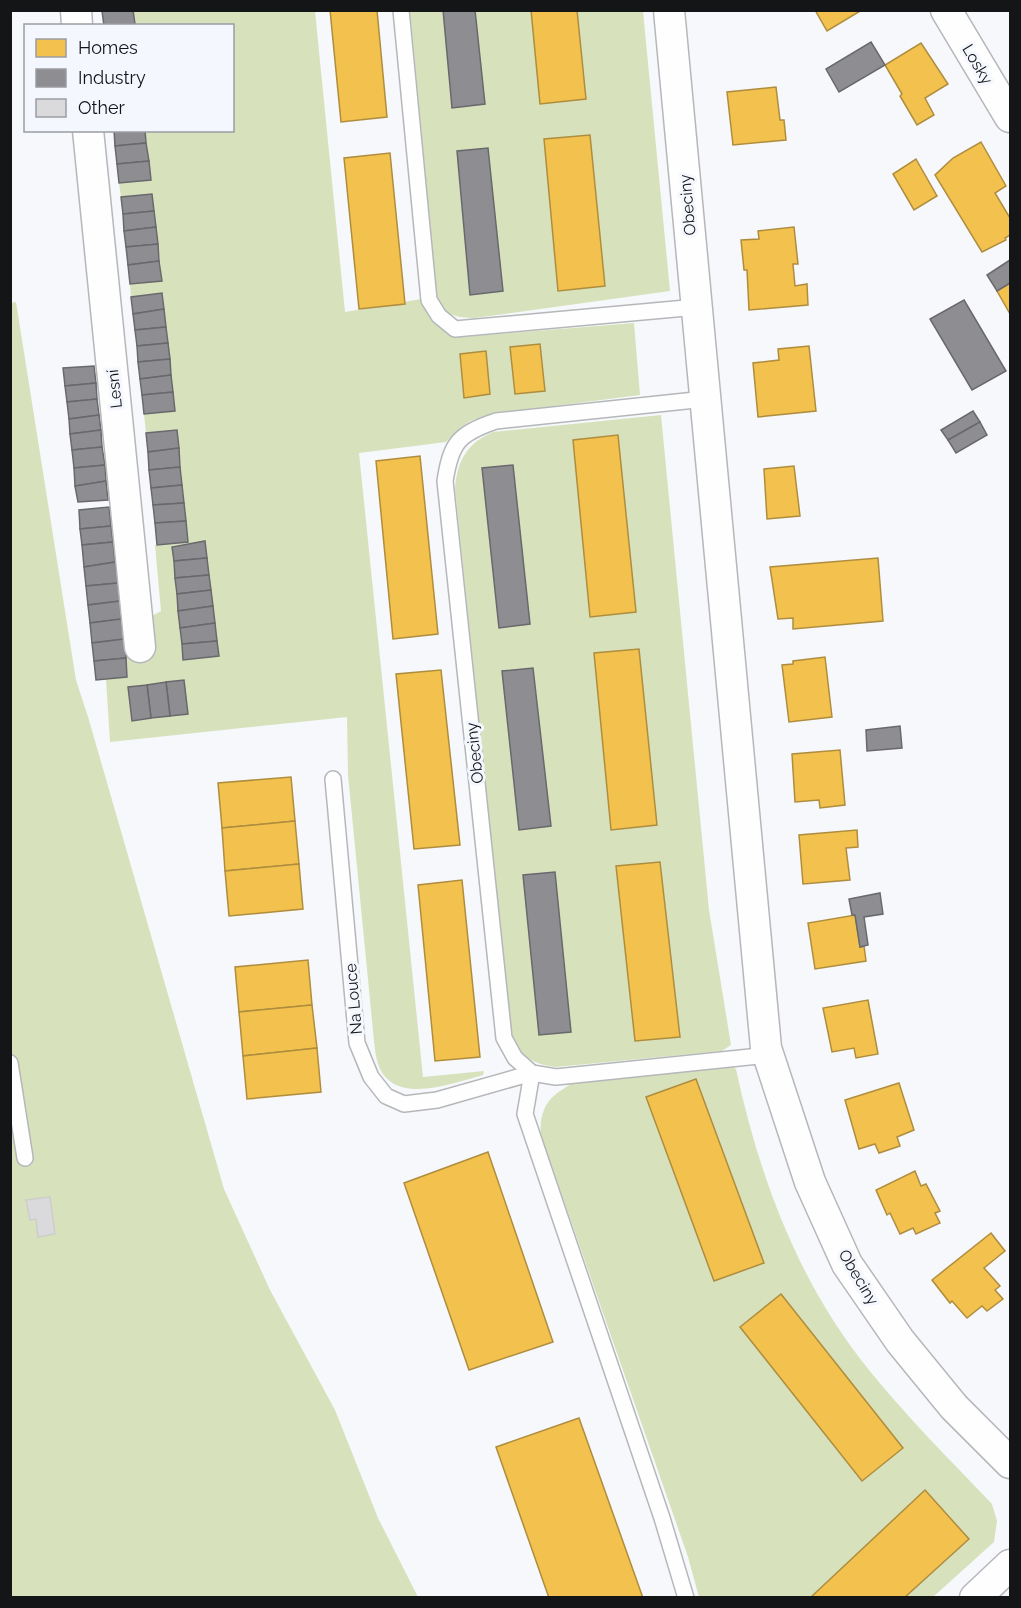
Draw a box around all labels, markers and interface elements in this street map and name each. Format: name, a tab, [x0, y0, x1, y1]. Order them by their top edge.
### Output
legend	[24, 24, 234, 132]
text: Homes	[78, 37, 138, 58]
street label: Losky	[958, 41, 997, 88]
text: Industry	[78, 67, 146, 88]
text: Other	[78, 97, 126, 118]
street label: Obeciny	[675, 173, 700, 236]
street label: Lesní	[103, 368, 126, 409]
street label: Obeciny	[462, 721, 487, 784]
street label: Na Louce	[341, 963, 366, 1035]
street label: Obeciny	[835, 1246, 883, 1309]

